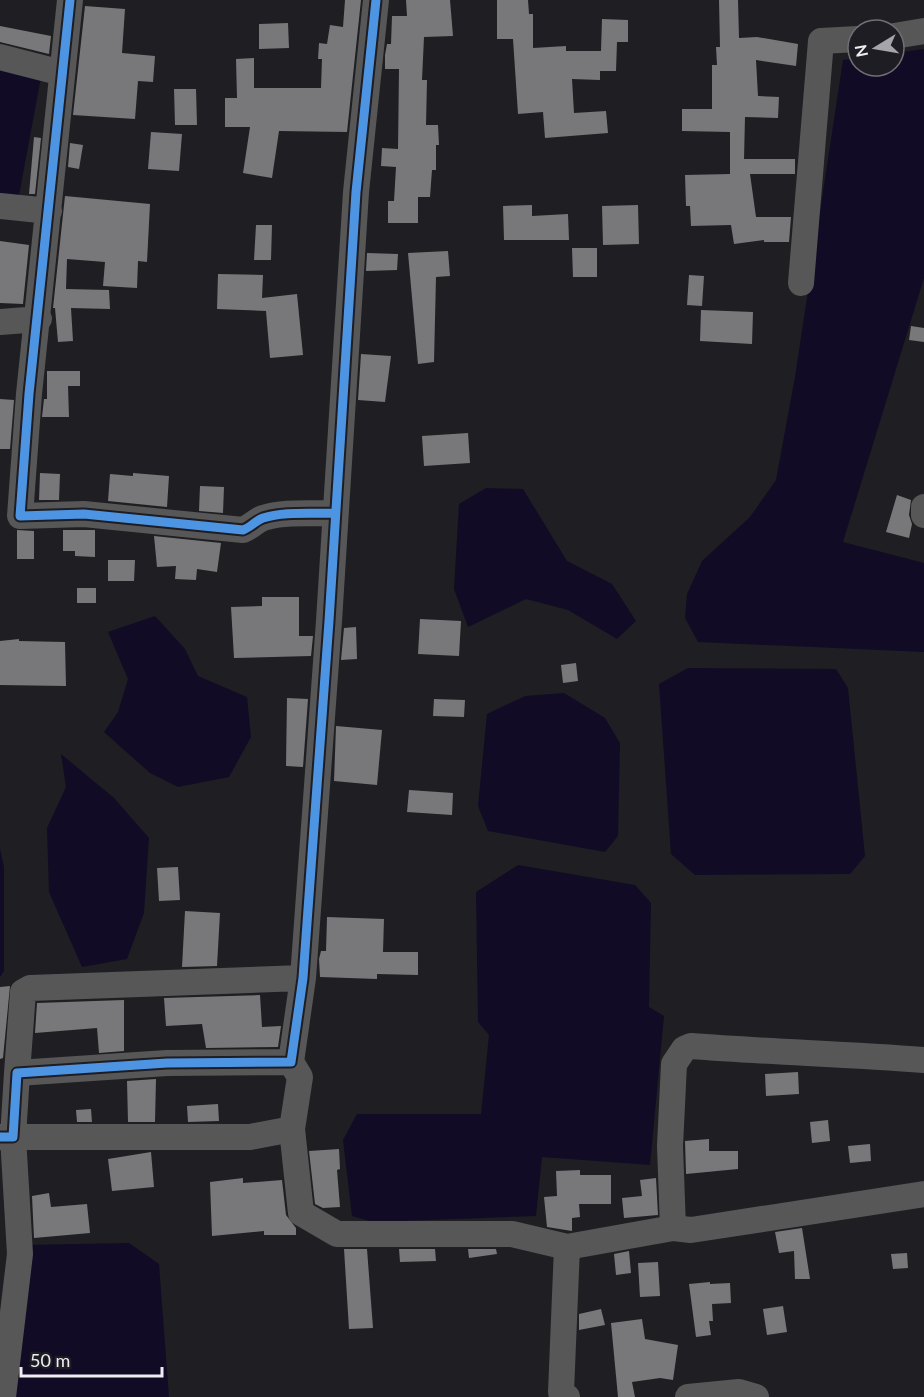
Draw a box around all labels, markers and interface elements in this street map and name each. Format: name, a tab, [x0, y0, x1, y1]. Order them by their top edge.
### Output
north arrow	[846, 18, 906, 78]
text: N	[850, 43, 871, 59]
scale bar	[21, 1340, 162, 1378]
text: 50 m	[30, 1349, 70, 1371]

